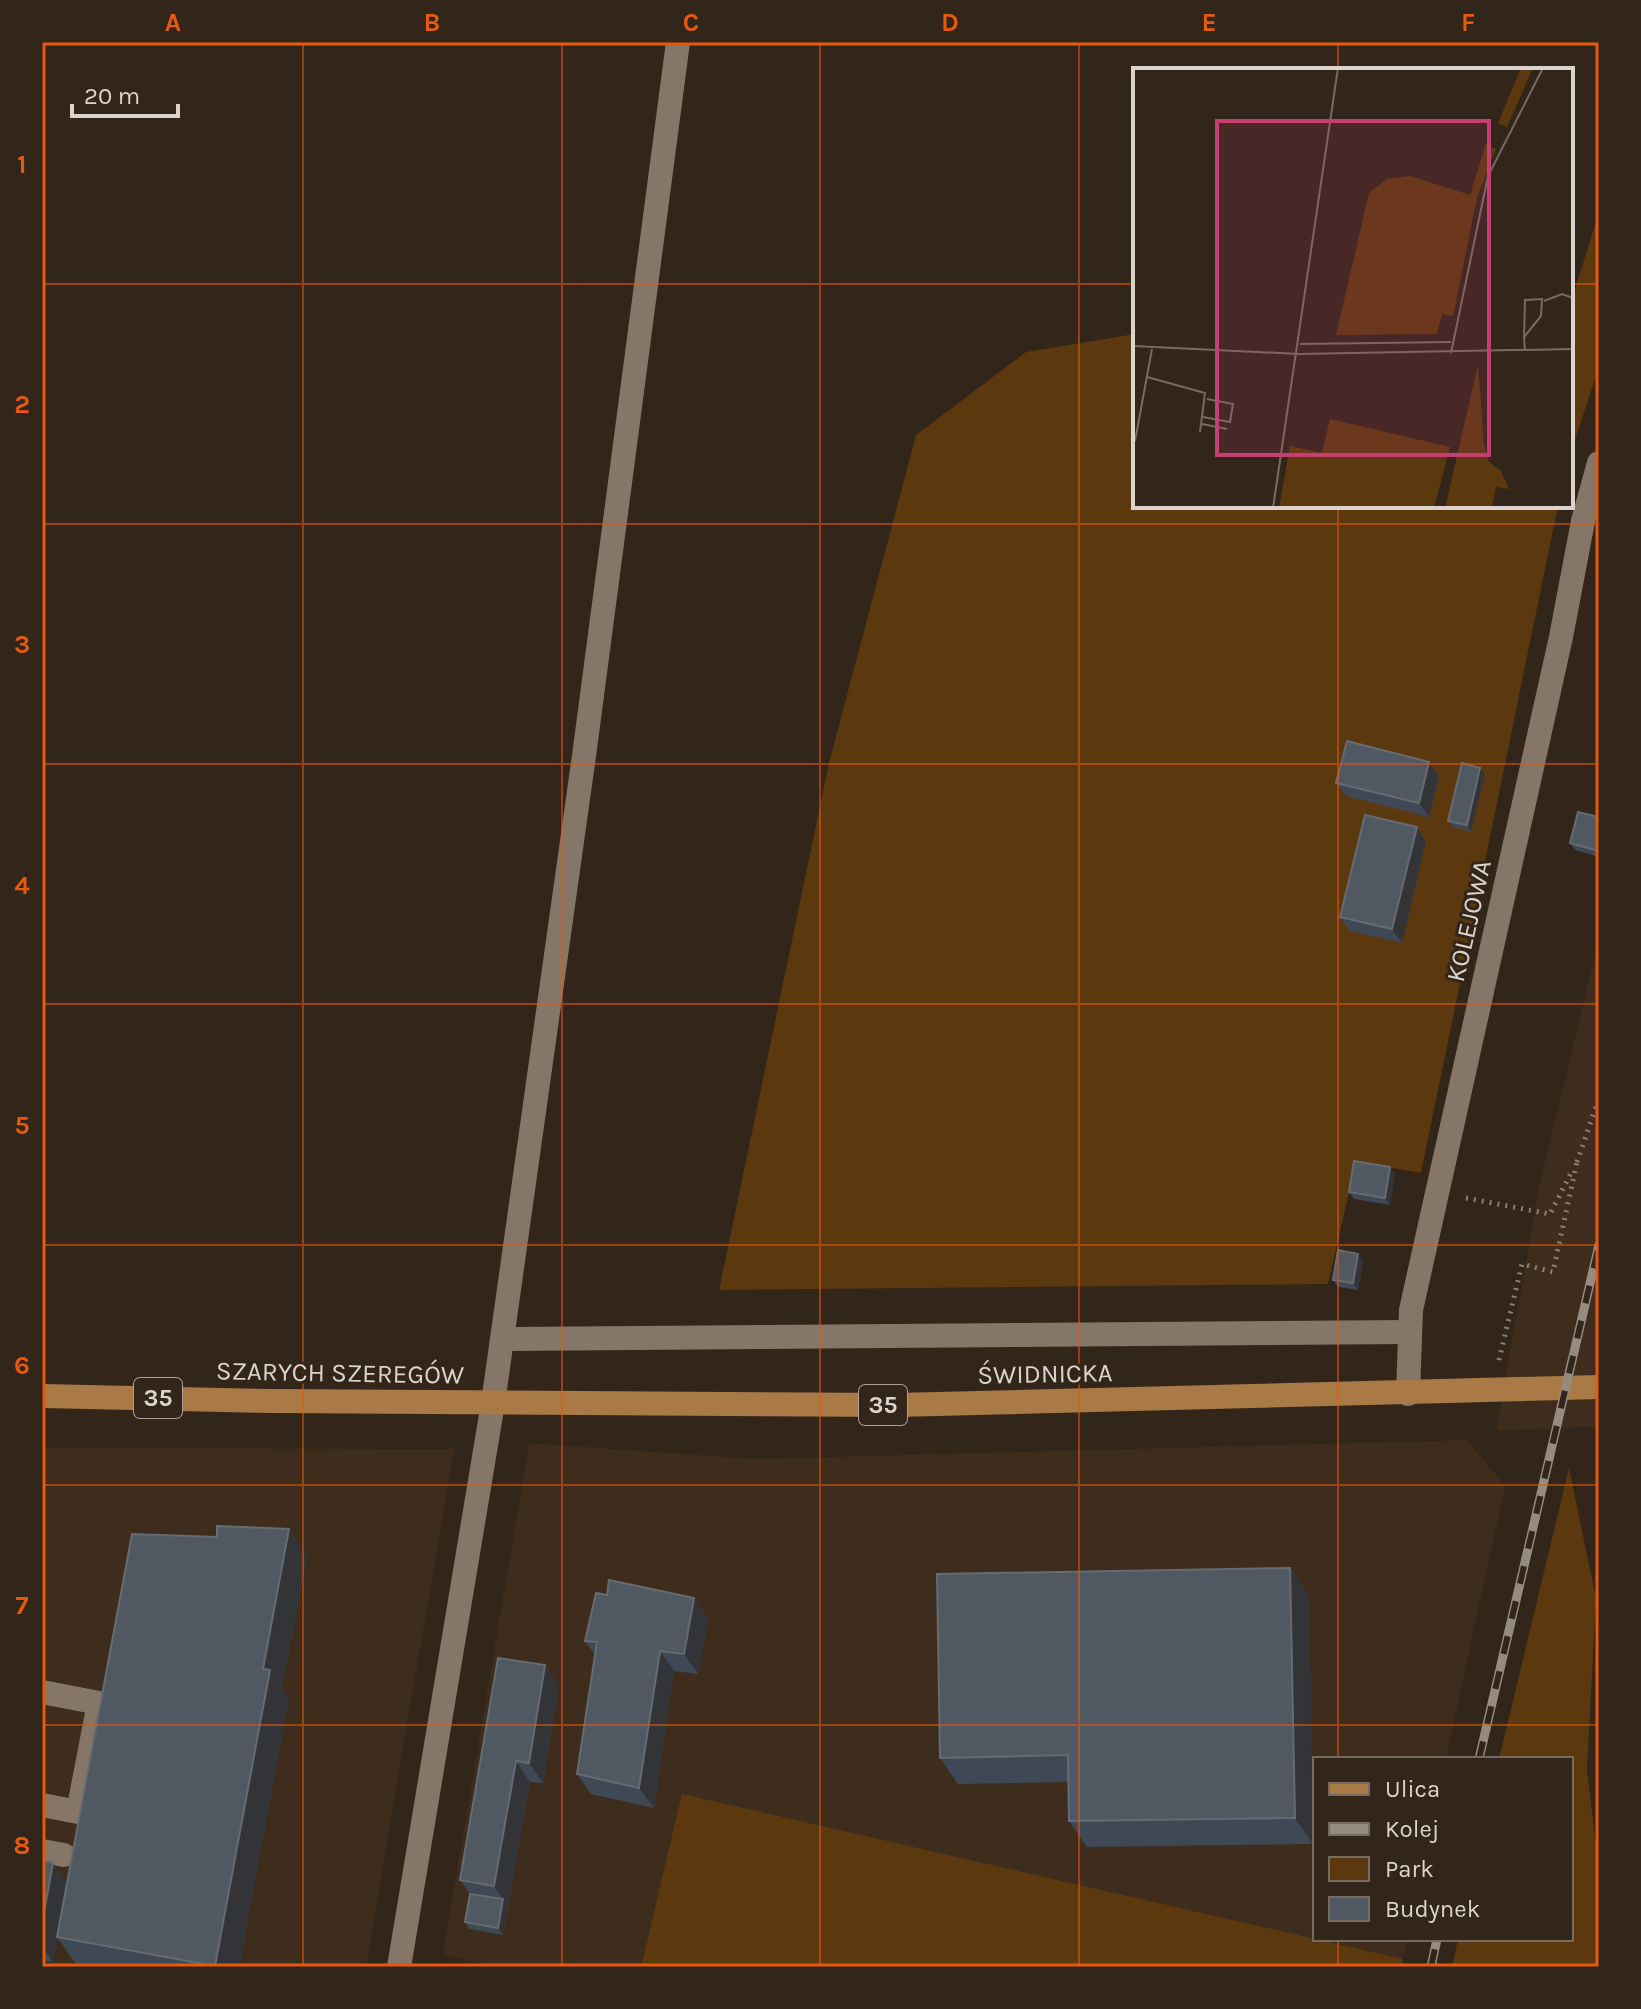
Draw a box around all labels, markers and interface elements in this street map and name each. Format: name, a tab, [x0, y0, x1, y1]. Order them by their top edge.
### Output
text: A	[165, 7, 181, 38]
text: B	[424, 7, 440, 38]
text: C	[683, 7, 699, 38]
text: D	[941, 7, 959, 38]
text: E	[1201, 7, 1217, 38]
text: F	[1461, 7, 1475, 38]
scale bar	[72, 68, 178, 118]
inset map	[1133, 68, 1573, 508]
text: 20 m	[84, 82, 140, 110]
text: 1	[17, 149, 27, 180]
text: 2	[14, 389, 30, 420]
text: 3	[14, 629, 30, 660]
street label: KOLEJOWA	[1440, 857, 1498, 985]
text: 4	[14, 870, 30, 901]
text: 5	[14, 1110, 30, 1141]
text: 6	[14, 1350, 30, 1381]
street label: SZARYCH SZEREGÓW	[216, 1354, 464, 1391]
street label: ŚWIDNICKA	[977, 1356, 1113, 1391]
road number: 35	[134, 1378, 182, 1418]
road number: 35	[859, 1385, 907, 1425]
text: 7	[16, 1590, 29, 1621]
legend	[1313, 1757, 1573, 1941]
text: Ulica	[1385, 1775, 1440, 1803]
text: Kolej	[1385, 1815, 1439, 1843]
text: 8	[14, 1830, 30, 1861]
text: Park	[1385, 1855, 1434, 1883]
text: Budynek	[1385, 1895, 1480, 1923]

